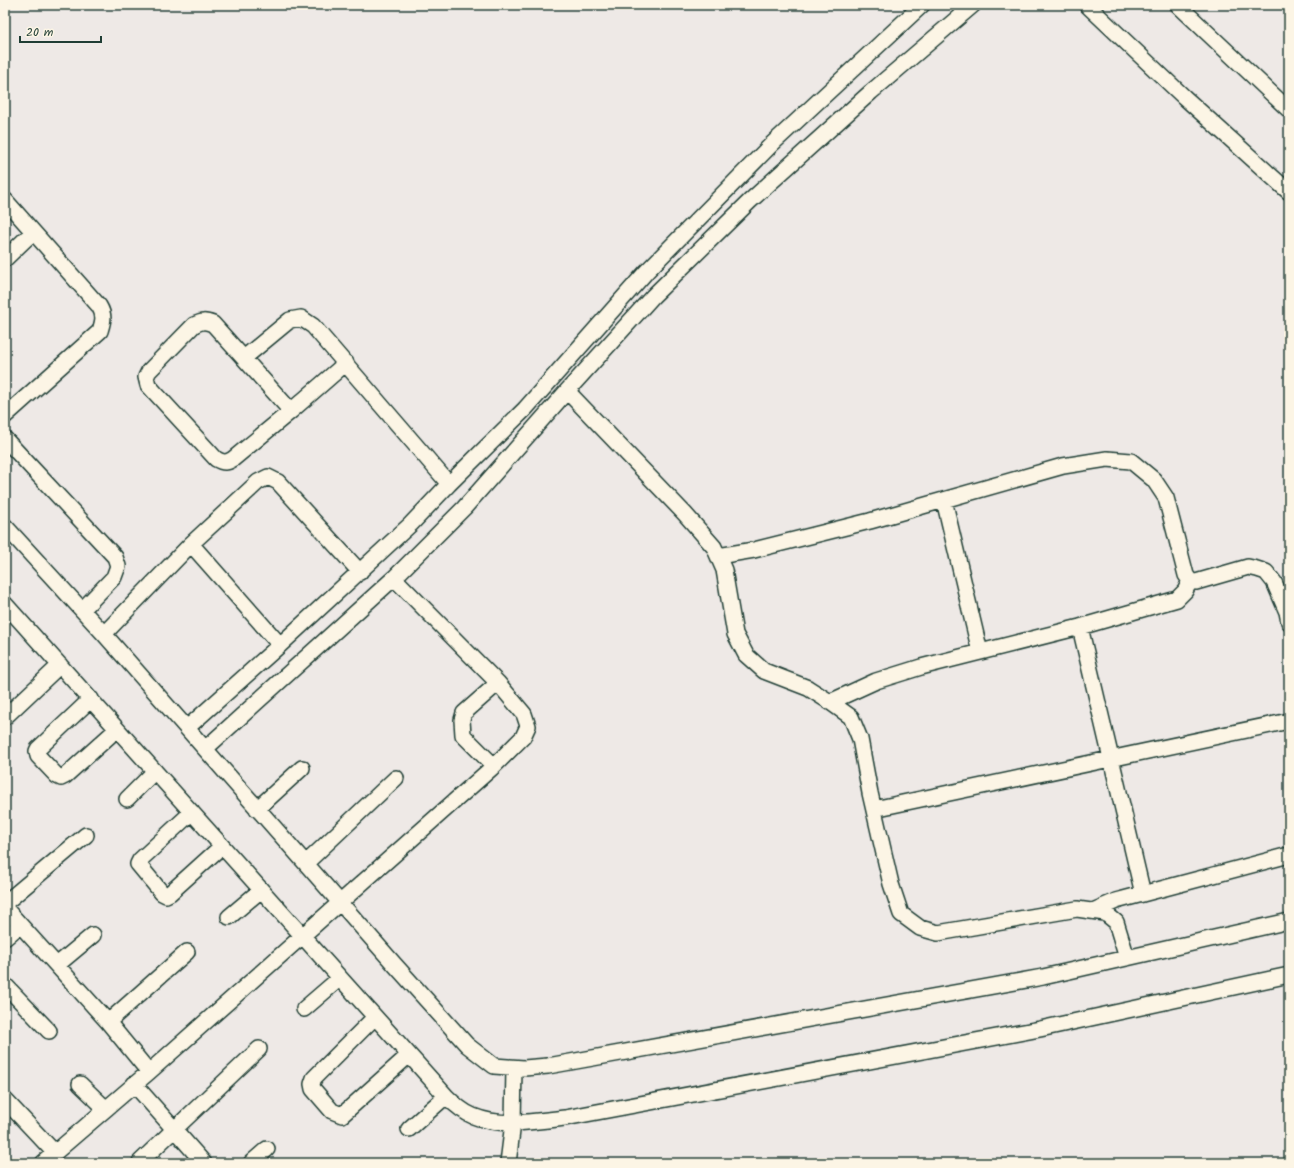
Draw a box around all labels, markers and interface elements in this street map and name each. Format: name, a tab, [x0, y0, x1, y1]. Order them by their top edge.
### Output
scale bar	[20, 18, 101, 44]
text: 20 m	[26, 23, 54, 42]

